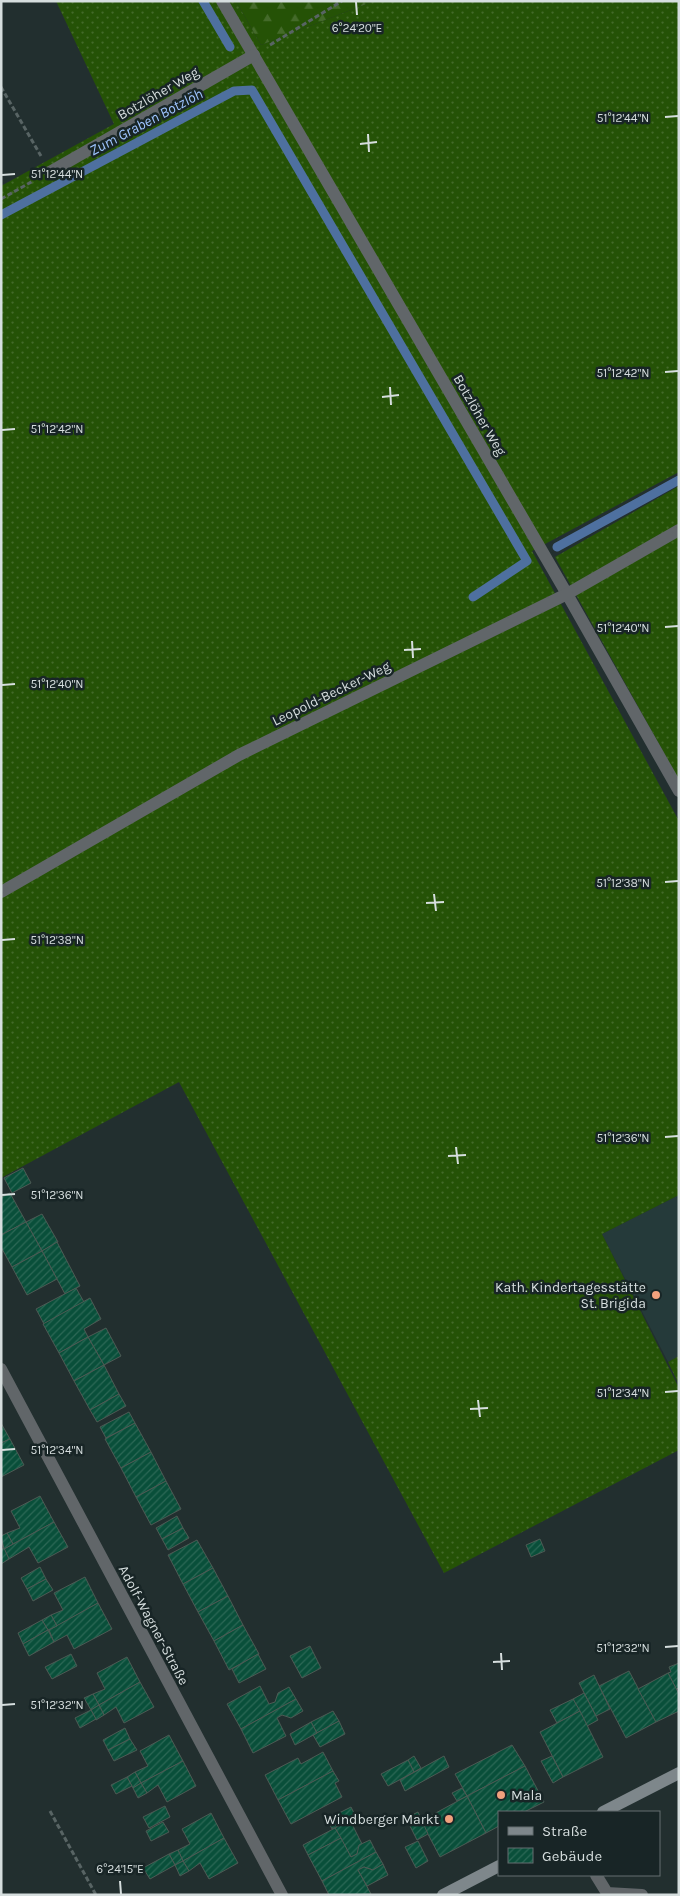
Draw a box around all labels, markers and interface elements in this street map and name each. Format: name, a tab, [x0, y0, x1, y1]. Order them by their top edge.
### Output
text: 6°24'20"E	[332, 21, 382, 35]
street label: Botzlöher Weg	[115, 63, 202, 124]
water label: Zum Graben Botzlöh	[86, 84, 206, 160]
text: 51°12'44"N	[597, 111, 649, 125]
text: 51°12'44"N	[31, 167, 83, 181]
text: 51°12'42"N	[597, 366, 649, 380]
street label: Botzlöher Weg	[449, 372, 510, 459]
text: 51°12'42"N	[31, 422, 83, 436]
text: 51°12'40"N	[596, 621, 650, 635]
street label: Leopold-Becker-Weg	[269, 657, 393, 729]
text: 51°12'40"N	[30, 677, 84, 691]
text: 51°12'38"N	[596, 876, 650, 890]
text: 51°12'38"N	[30, 933, 84, 947]
text: 51°12'36"N	[596, 1131, 650, 1145]
text: 51°12'36"N	[30, 1188, 84, 1202]
place label: Kath. Kindertagesstätte St. Brigida	[495, 1279, 646, 1312]
marker: Kath. Kindertagesstätte St. Brigida	[650, 1289, 662, 1301]
text: 51°12'34"N	[596, 1386, 650, 1400]
text: 51°12'34"N	[30, 1443, 84, 1457]
street label: Adolf-Wagner-Straße	[115, 1562, 192, 1688]
text: 51°12'32"N	[596, 1641, 650, 1655]
text: 51°12'32"N	[30, 1698, 84, 1712]
place label: Mala	[511, 1787, 542, 1804]
marker: Mala	[495, 1789, 507, 1801]
place label: Windberger Markt	[324, 1811, 439, 1828]
legend	[498, 1811, 660, 1876]
marker: Windberger Markt	[443, 1813, 455, 1825]
text: Straße	[542, 1822, 587, 1840]
text: Gebäude	[542, 1847, 602, 1865]
text: 6°24'15"E	[96, 1862, 144, 1876]

